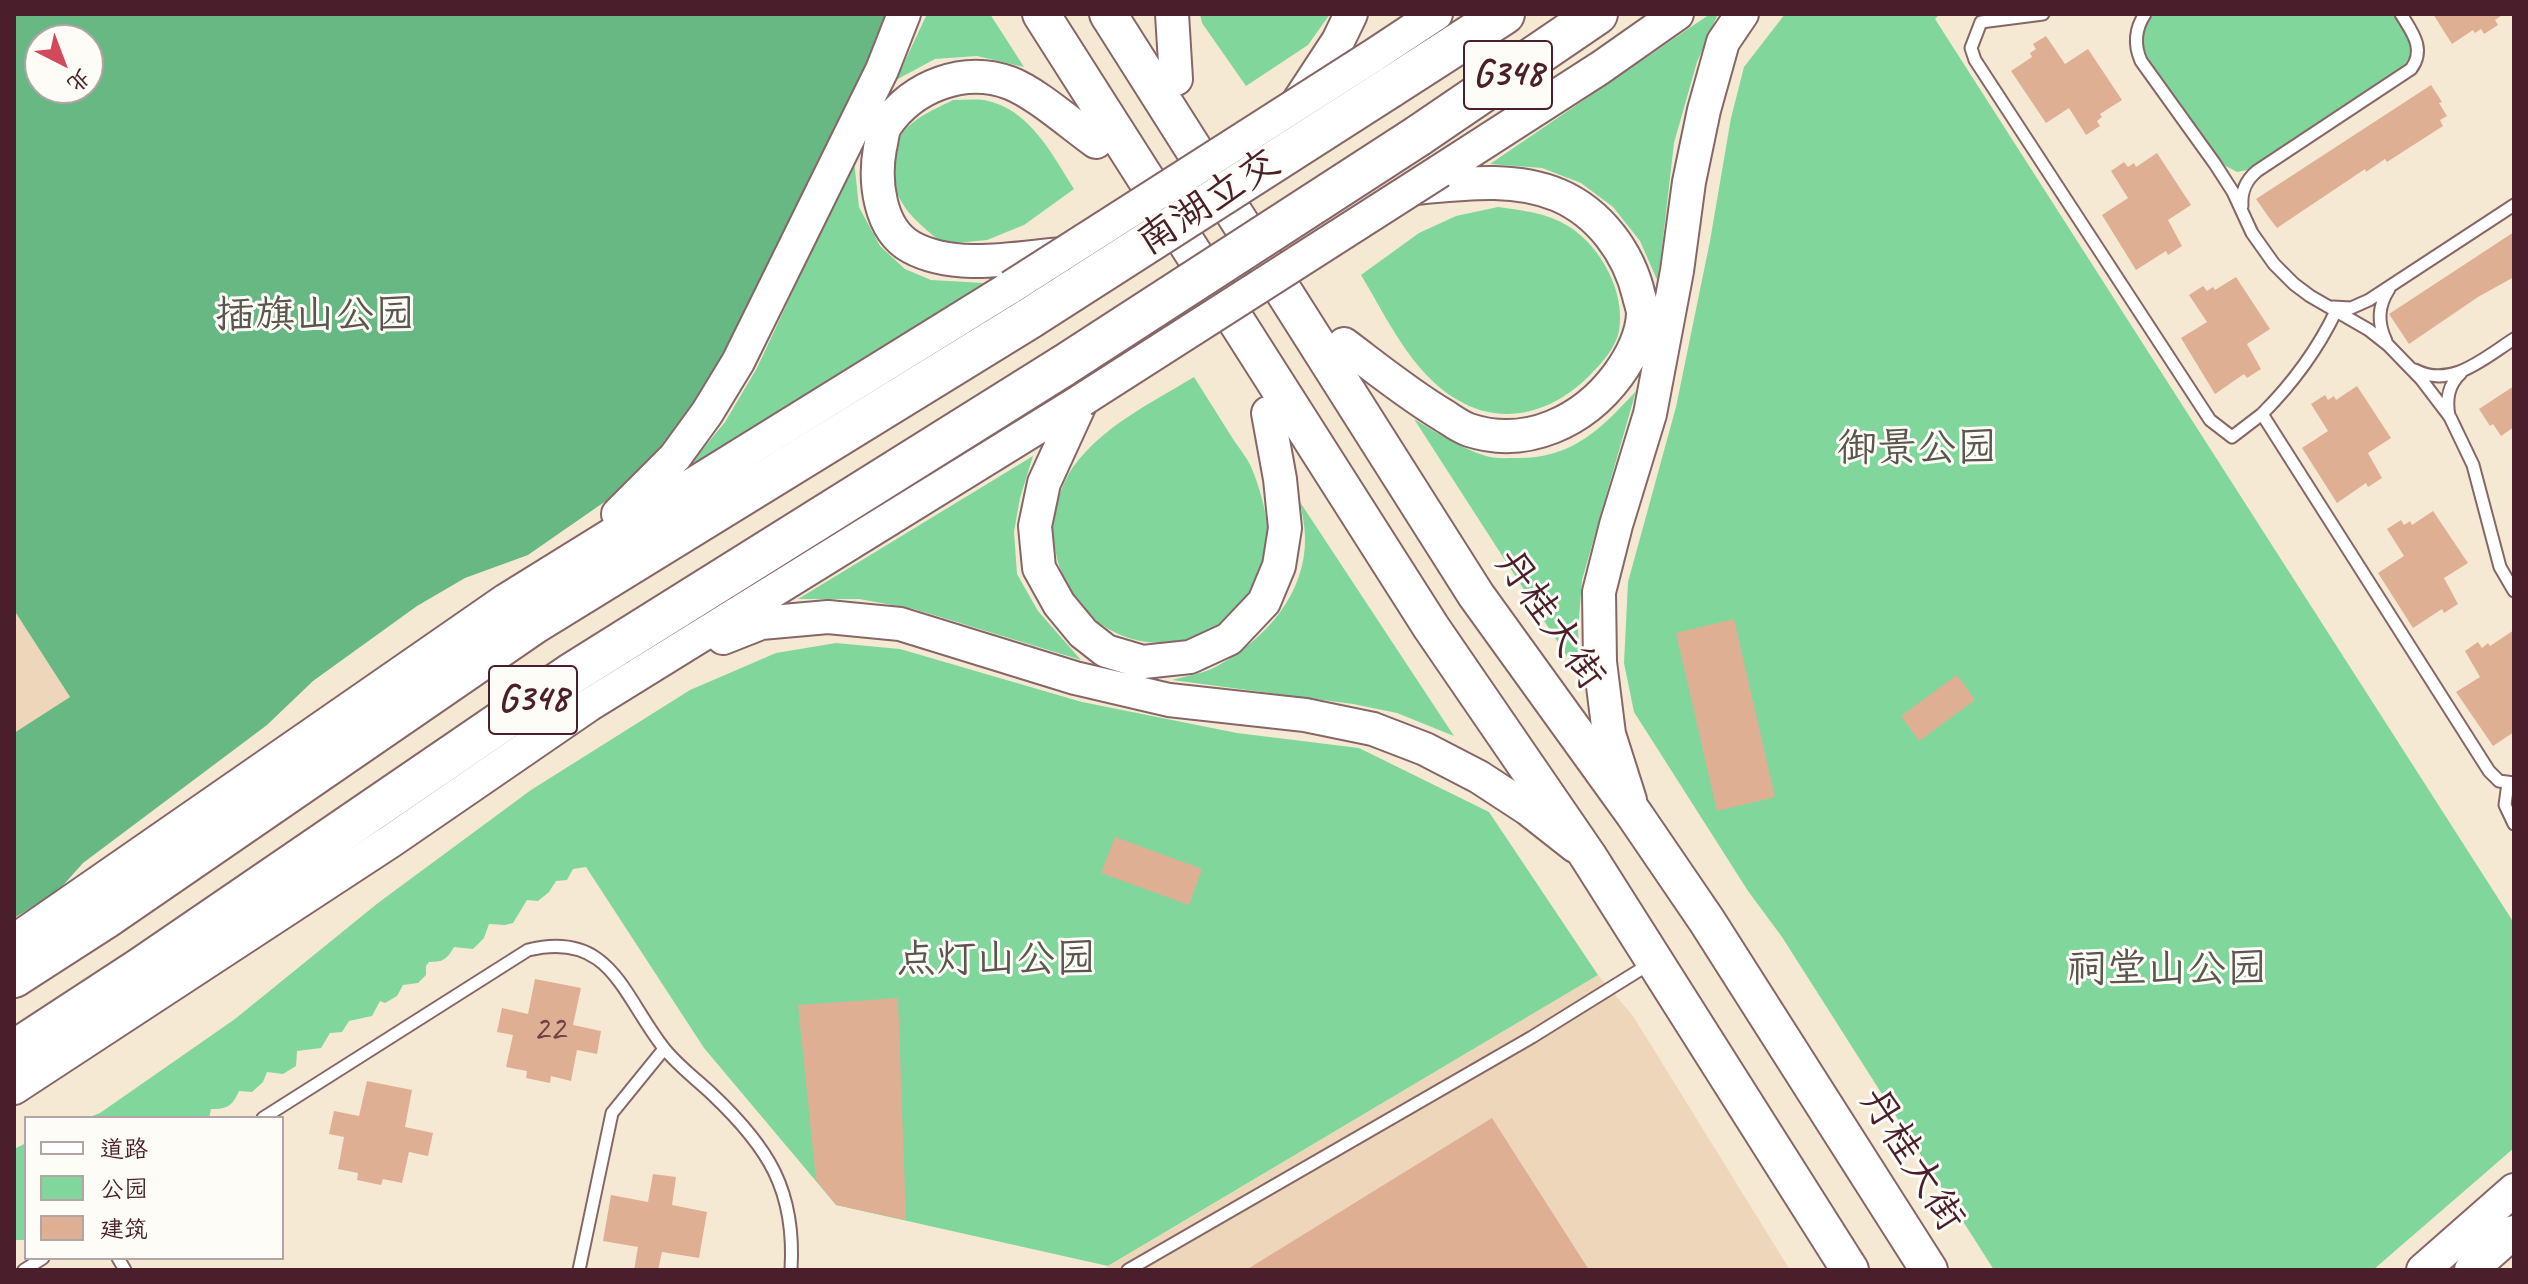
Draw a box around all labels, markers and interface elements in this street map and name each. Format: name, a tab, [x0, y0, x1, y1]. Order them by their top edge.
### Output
north arrow	[24, 24, 104, 104]
road number: G348	[1464, 41, 1552, 109]
text: 北	[61, 63, 96, 98]
street label: 南湖立交	[1129, 139, 1289, 267]
park label: 插旗山公园	[215, 293, 415, 341]
park label: 御景公园	[1837, 426, 1997, 474]
street label: 丹桂大街	[1483, 541, 1615, 699]
road number: G348	[489, 666, 577, 734]
park label: 点灯山公园	[896, 937, 1096, 985]
park label: 祠堂山公园	[2067, 947, 2267, 995]
house number: 22	[533, 1009, 565, 1053]
street label: 丹桂大街	[1848, 1079, 1974, 1241]
legend	[24, 1116, 284, 1260]
text: 道路	[100, 1134, 148, 1164]
text: 公园	[100, 1174, 148, 1204]
text: 建筑	[100, 1214, 148, 1244]

